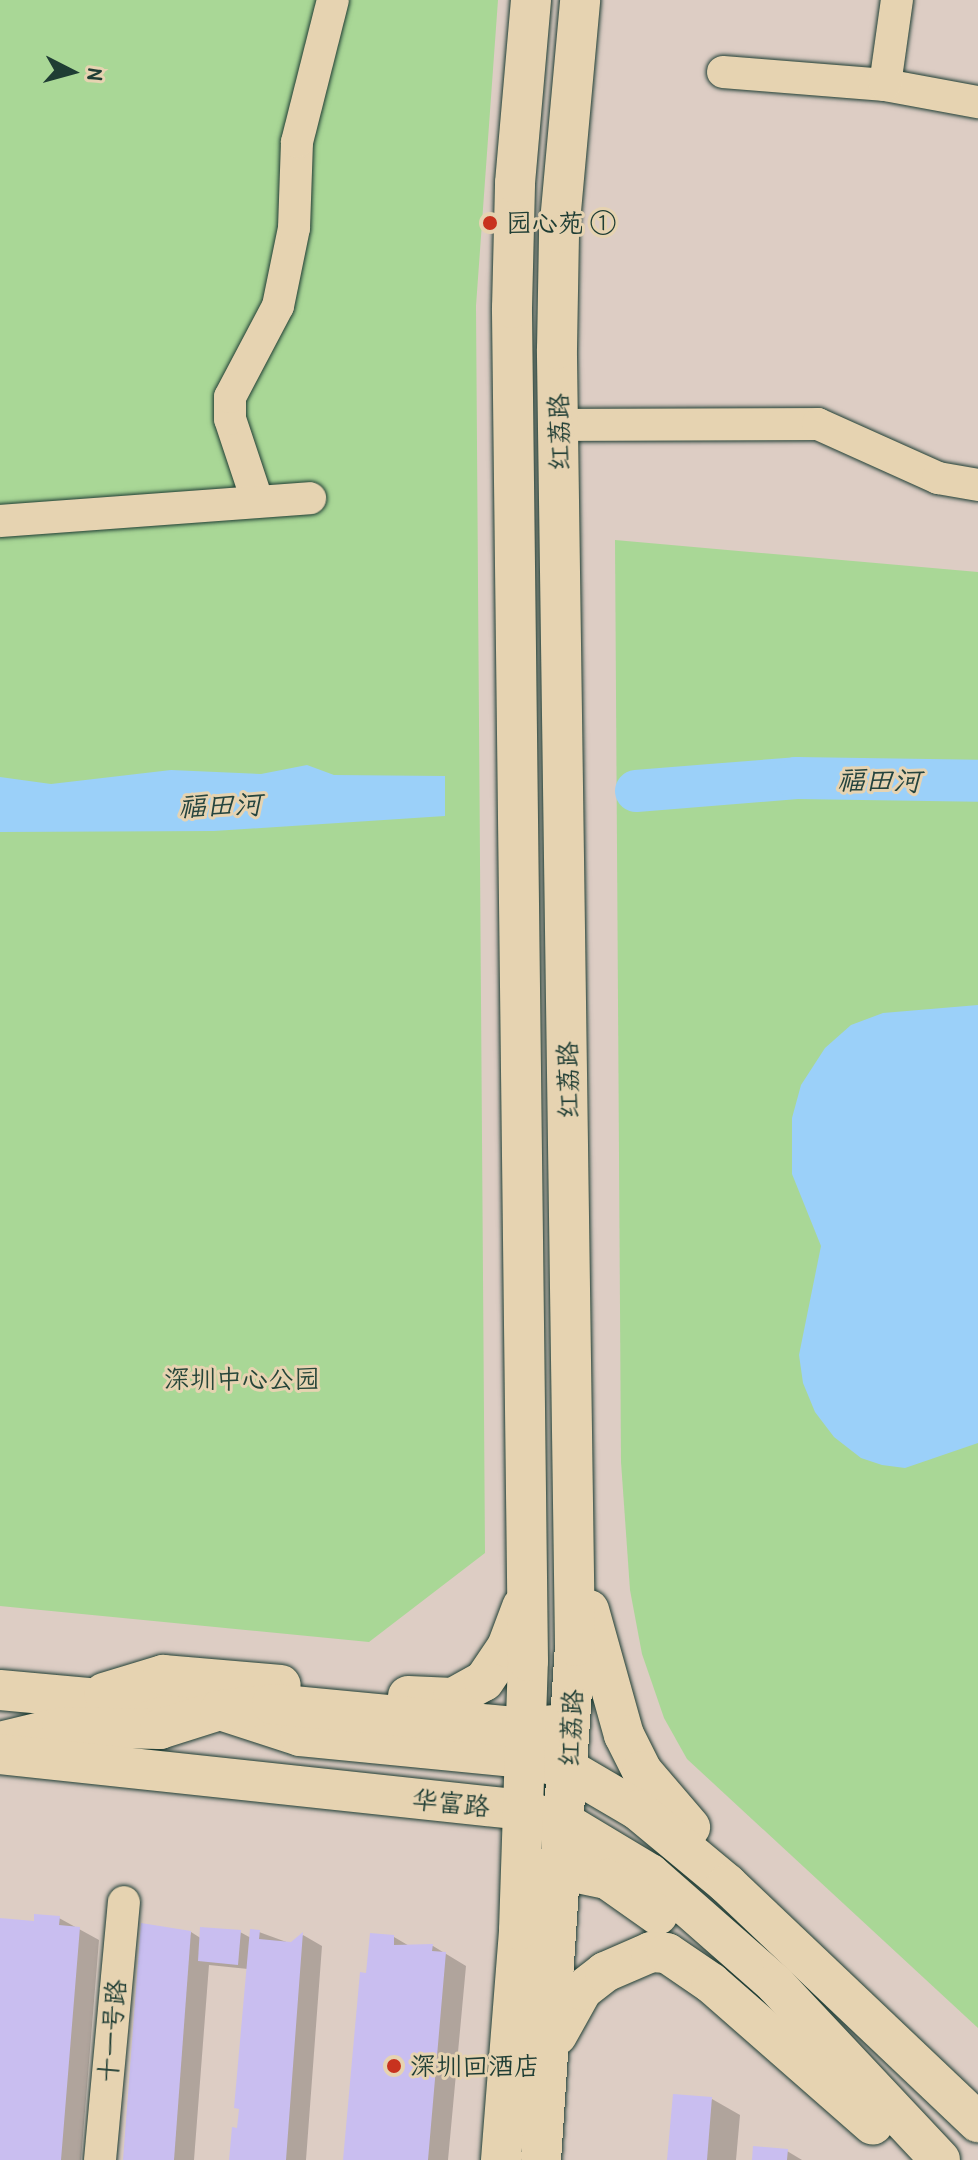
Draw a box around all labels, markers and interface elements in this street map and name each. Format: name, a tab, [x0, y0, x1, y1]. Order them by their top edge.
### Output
north arrow	[32, 32, 112, 112]
text: N	[80, 67, 111, 82]
place label: 园心苑 ①	[506, 207, 616, 239]
marker: 园心苑 ①	[481, 214, 499, 232]
street label: 红荔路	[543, 393, 575, 471]
water label: 福田河	[837, 762, 921, 798]
water label: 福田河	[177, 787, 263, 823]
street label: 红荔路	[552, 1041, 584, 1119]
park label: 深圳中心公园	[164, 1363, 320, 1395]
street label: 红荔路	[553, 1688, 589, 1768]
street label: 华富路	[411, 1783, 491, 1823]
street label: 十一号路	[92, 1978, 132, 2084]
place label: 深圳回酒店	[410, 2050, 540, 2082]
marker: 深圳回酒店	[385, 2057, 403, 2075]

